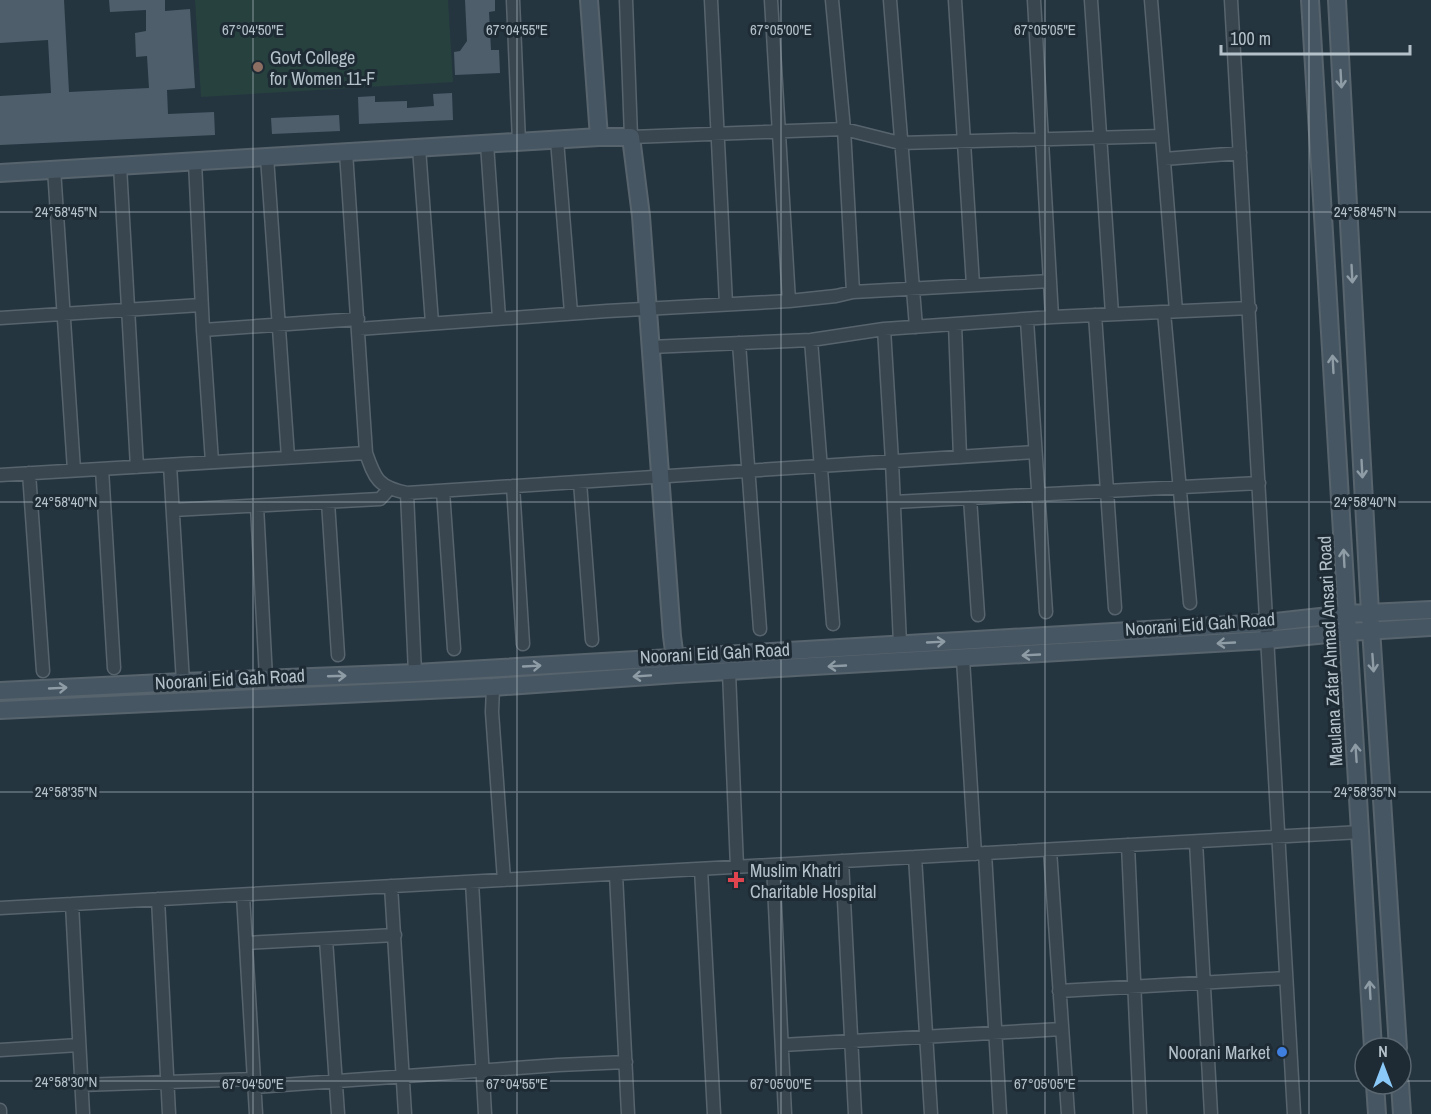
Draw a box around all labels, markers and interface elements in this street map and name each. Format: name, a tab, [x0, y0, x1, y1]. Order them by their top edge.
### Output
scale bar	[1221, 18, 1410, 56]
text: 67°04'50"E	[222, 19, 284, 40]
text: 67°04'55"E	[486, 19, 548, 40]
text: 67°05'00"E	[750, 19, 812, 40]
text: 67°05'05"E	[1014, 19, 1076, 40]
text: 100 m	[1230, 26, 1271, 51]
place label: Govt College for Women 11-F	[270, 45, 375, 91]
marker: Govt College for Women 11-F	[251, 60, 265, 74]
one-way arrow	[1336, 69, 1347, 89]
text: 24°58'45"N	[35, 201, 97, 222]
text: 24°58'45"N	[1334, 201, 1396, 222]
one-way arrow	[1346, 264, 1357, 284]
one-way arrow	[1327, 354, 1338, 374]
one-way arrow	[1357, 458, 1368, 478]
text: 24°58'40"N	[35, 491, 97, 512]
text: 24°58'40"N	[1334, 491, 1396, 512]
street label: Maulana Zafar Ahmad Ansari Road	[1311, 535, 1349, 767]
one-way arrow	[1339, 549, 1350, 569]
street label: Noorani Eid Gah Road	[1124, 606, 1276, 642]
one-way arrow	[926, 636, 946, 647]
street label: Noorani Eid Gah Road	[639, 637, 791, 669]
one-way arrow	[1217, 637, 1237, 648]
one-way arrow	[1022, 649, 1042, 660]
one-way arrow	[1368, 653, 1379, 673]
one-way arrow	[521, 660, 541, 671]
one-way arrow	[827, 661, 847, 672]
street label: Noorani Eid Gah Road	[154, 663, 306, 695]
one-way arrow	[327, 670, 347, 681]
one-way arrow	[633, 671, 653, 682]
one-way arrow	[48, 683, 68, 694]
one-way arrow	[1350, 744, 1361, 763]
text: 24°58'35"N	[35, 781, 97, 802]
text: 24°58'35"N	[1334, 781, 1396, 802]
place label: Muslim Khatri Charitable Hospital	[750, 858, 876, 904]
marker: Muslim Khatri Charitable Hospital	[727, 871, 745, 889]
one-way arrow	[1364, 980, 1375, 1000]
north arrow	[1353, 1036, 1413, 1096]
place label: Noorani Market	[1168, 1040, 1270, 1065]
text: N	[1378, 1040, 1388, 1062]
marker: Noorani Market	[1275, 1045, 1289, 1059]
text: 24°58'30"N	[35, 1071, 97, 1092]
text: 67°04'50"E	[222, 1073, 284, 1094]
text: 67°04'55"E	[486, 1073, 548, 1094]
text: 67°05'00"E	[750, 1073, 812, 1094]
text: 67°05'05"E	[1014, 1073, 1076, 1094]

